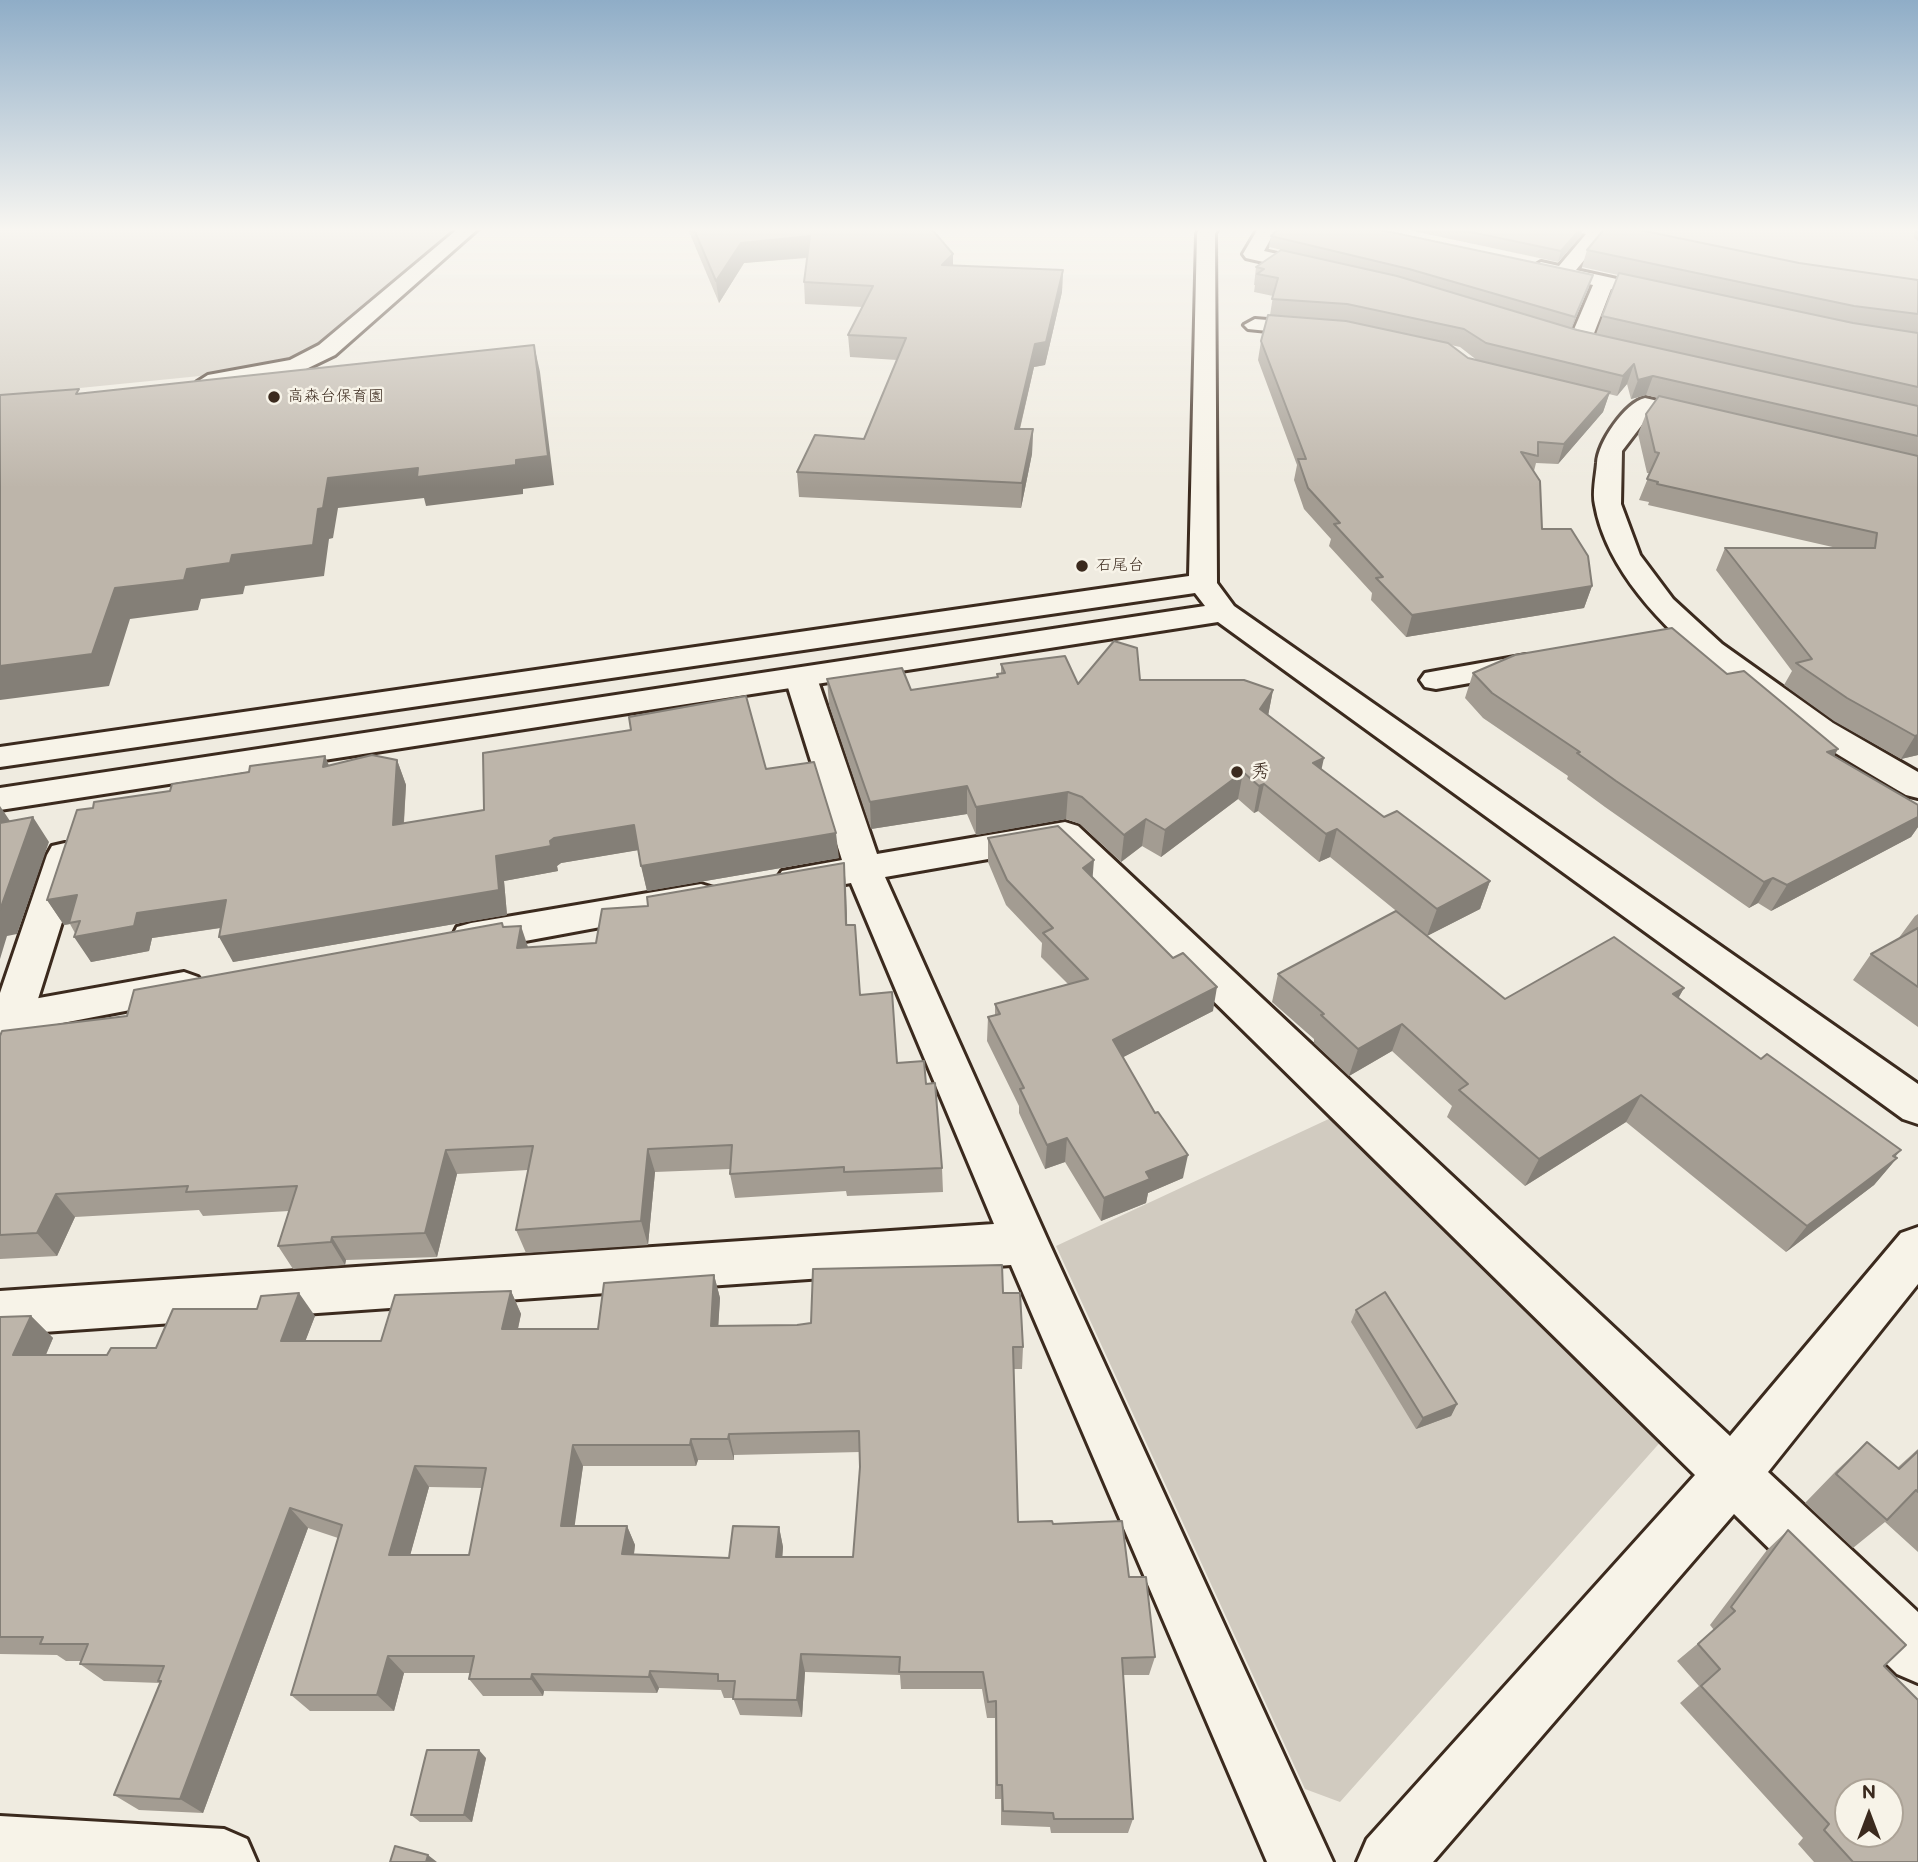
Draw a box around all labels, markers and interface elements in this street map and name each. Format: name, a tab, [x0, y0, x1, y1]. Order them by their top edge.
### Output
place label: 高森台保育園	[288, 387, 384, 407]
marker: 高森台保育園	[266, 389, 282, 405]
place label: 石尾台	[1096, 556, 1144, 576]
marker: 石尾台	[1074, 558, 1090, 574]
place label: 秀	[1251, 761, 1270, 783]
marker: 秀	[1229, 764, 1245, 780]
north arrow	[1834, 1778, 1904, 1848]
text: N	[1862, 1782, 1876, 1805]

